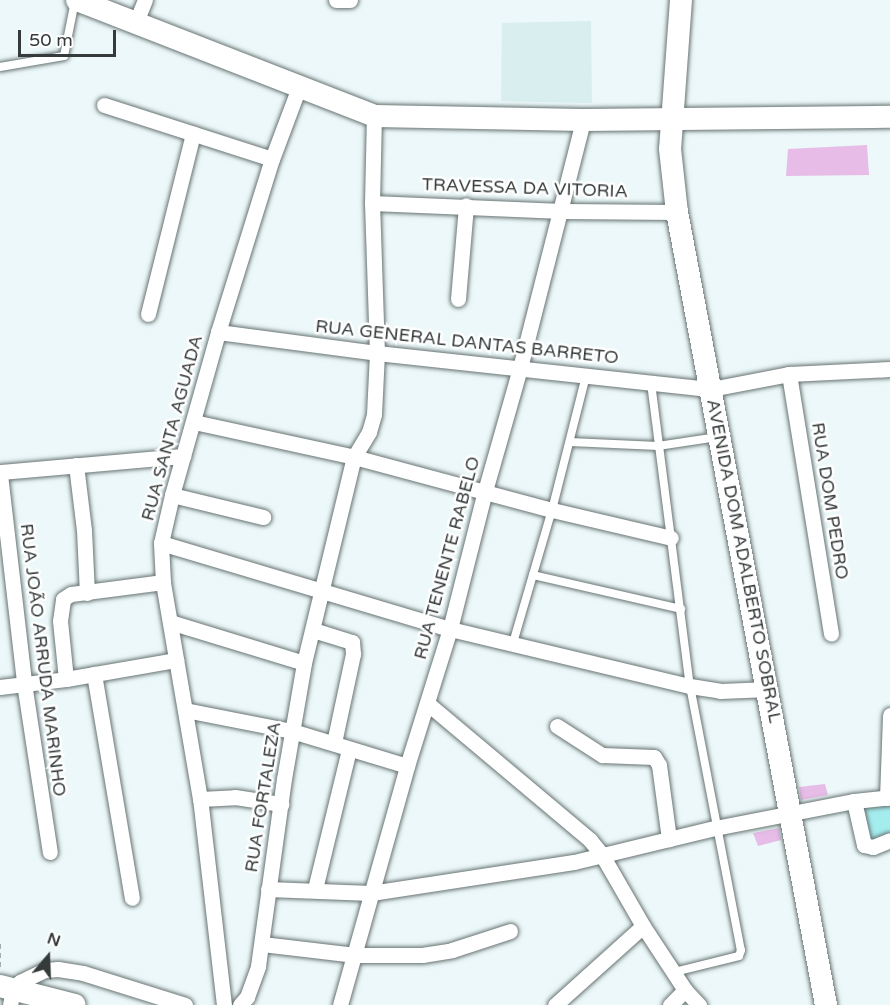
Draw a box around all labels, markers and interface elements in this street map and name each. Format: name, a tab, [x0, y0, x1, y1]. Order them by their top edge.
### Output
scale bar	[21, 18, 118, 56]
text: 50 m	[29, 29, 73, 51]
street label: TRAVESSA DA VITORIA	[422, 174, 628, 202]
street label: RUA GENERAL DANTAS BARRETO	[314, 315, 620, 369]
street label: RUA SANTA AGUADA	[137, 333, 207, 523]
street label: AVENIDA DOM ADALBERTO SOBRAL	[702, 397, 786, 725]
street label: RUA DOM PEDRO	[807, 421, 853, 581]
street label: RUA TENENTE RABELO	[409, 454, 485, 662]
street label: RUA JOÃO ARRUDA MARINHO	[16, 522, 70, 798]
street label: RUA FORTALEZA	[240, 720, 286, 874]
north arrow	[18, 927, 78, 987]
text: N	[45, 928, 63, 952]

